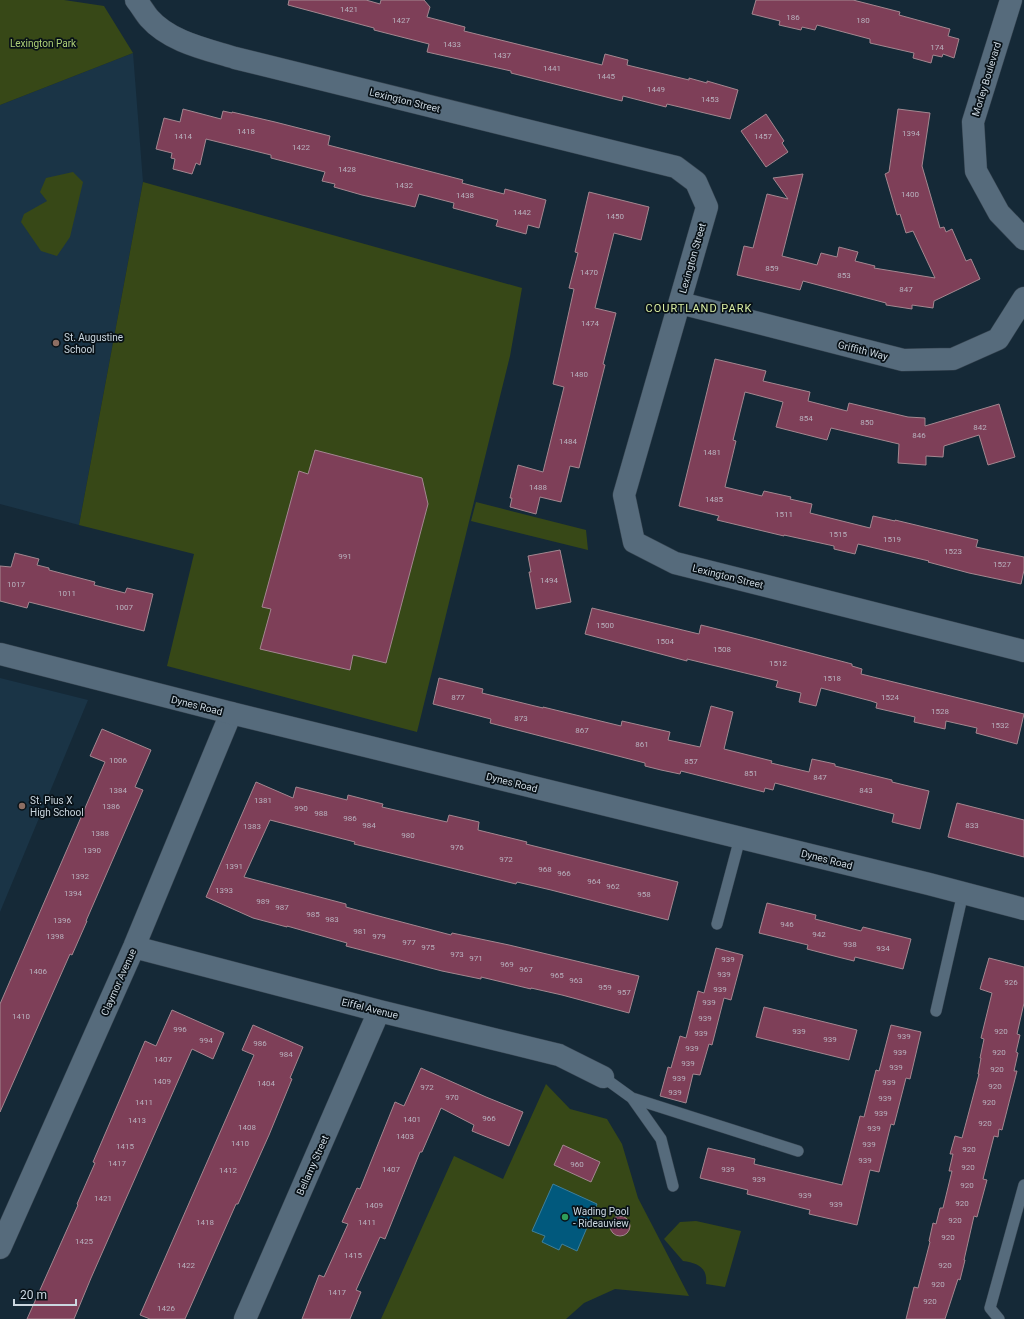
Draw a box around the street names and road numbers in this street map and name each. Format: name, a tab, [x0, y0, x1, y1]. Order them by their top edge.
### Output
street label: Morley Boulevard	[970, 41, 1003, 118]
street label: Lexington Street	[368, 86, 441, 115]
street label: Lexington Street	[677, 222, 708, 294]
street label: Griffith Way	[837, 339, 889, 362]
street label: Lexington Street	[691, 562, 764, 591]
street label: Dynes Road	[170, 694, 224, 717]
street label: Dynes Road	[485, 771, 539, 794]
street label: Dynes Road	[800, 848, 854, 871]
street label: Claymor Avenue	[99, 947, 138, 1017]
street label: Eiffel Avenue	[340, 996, 399, 1021]
street label: Bellamy Street	[294, 1134, 331, 1197]

